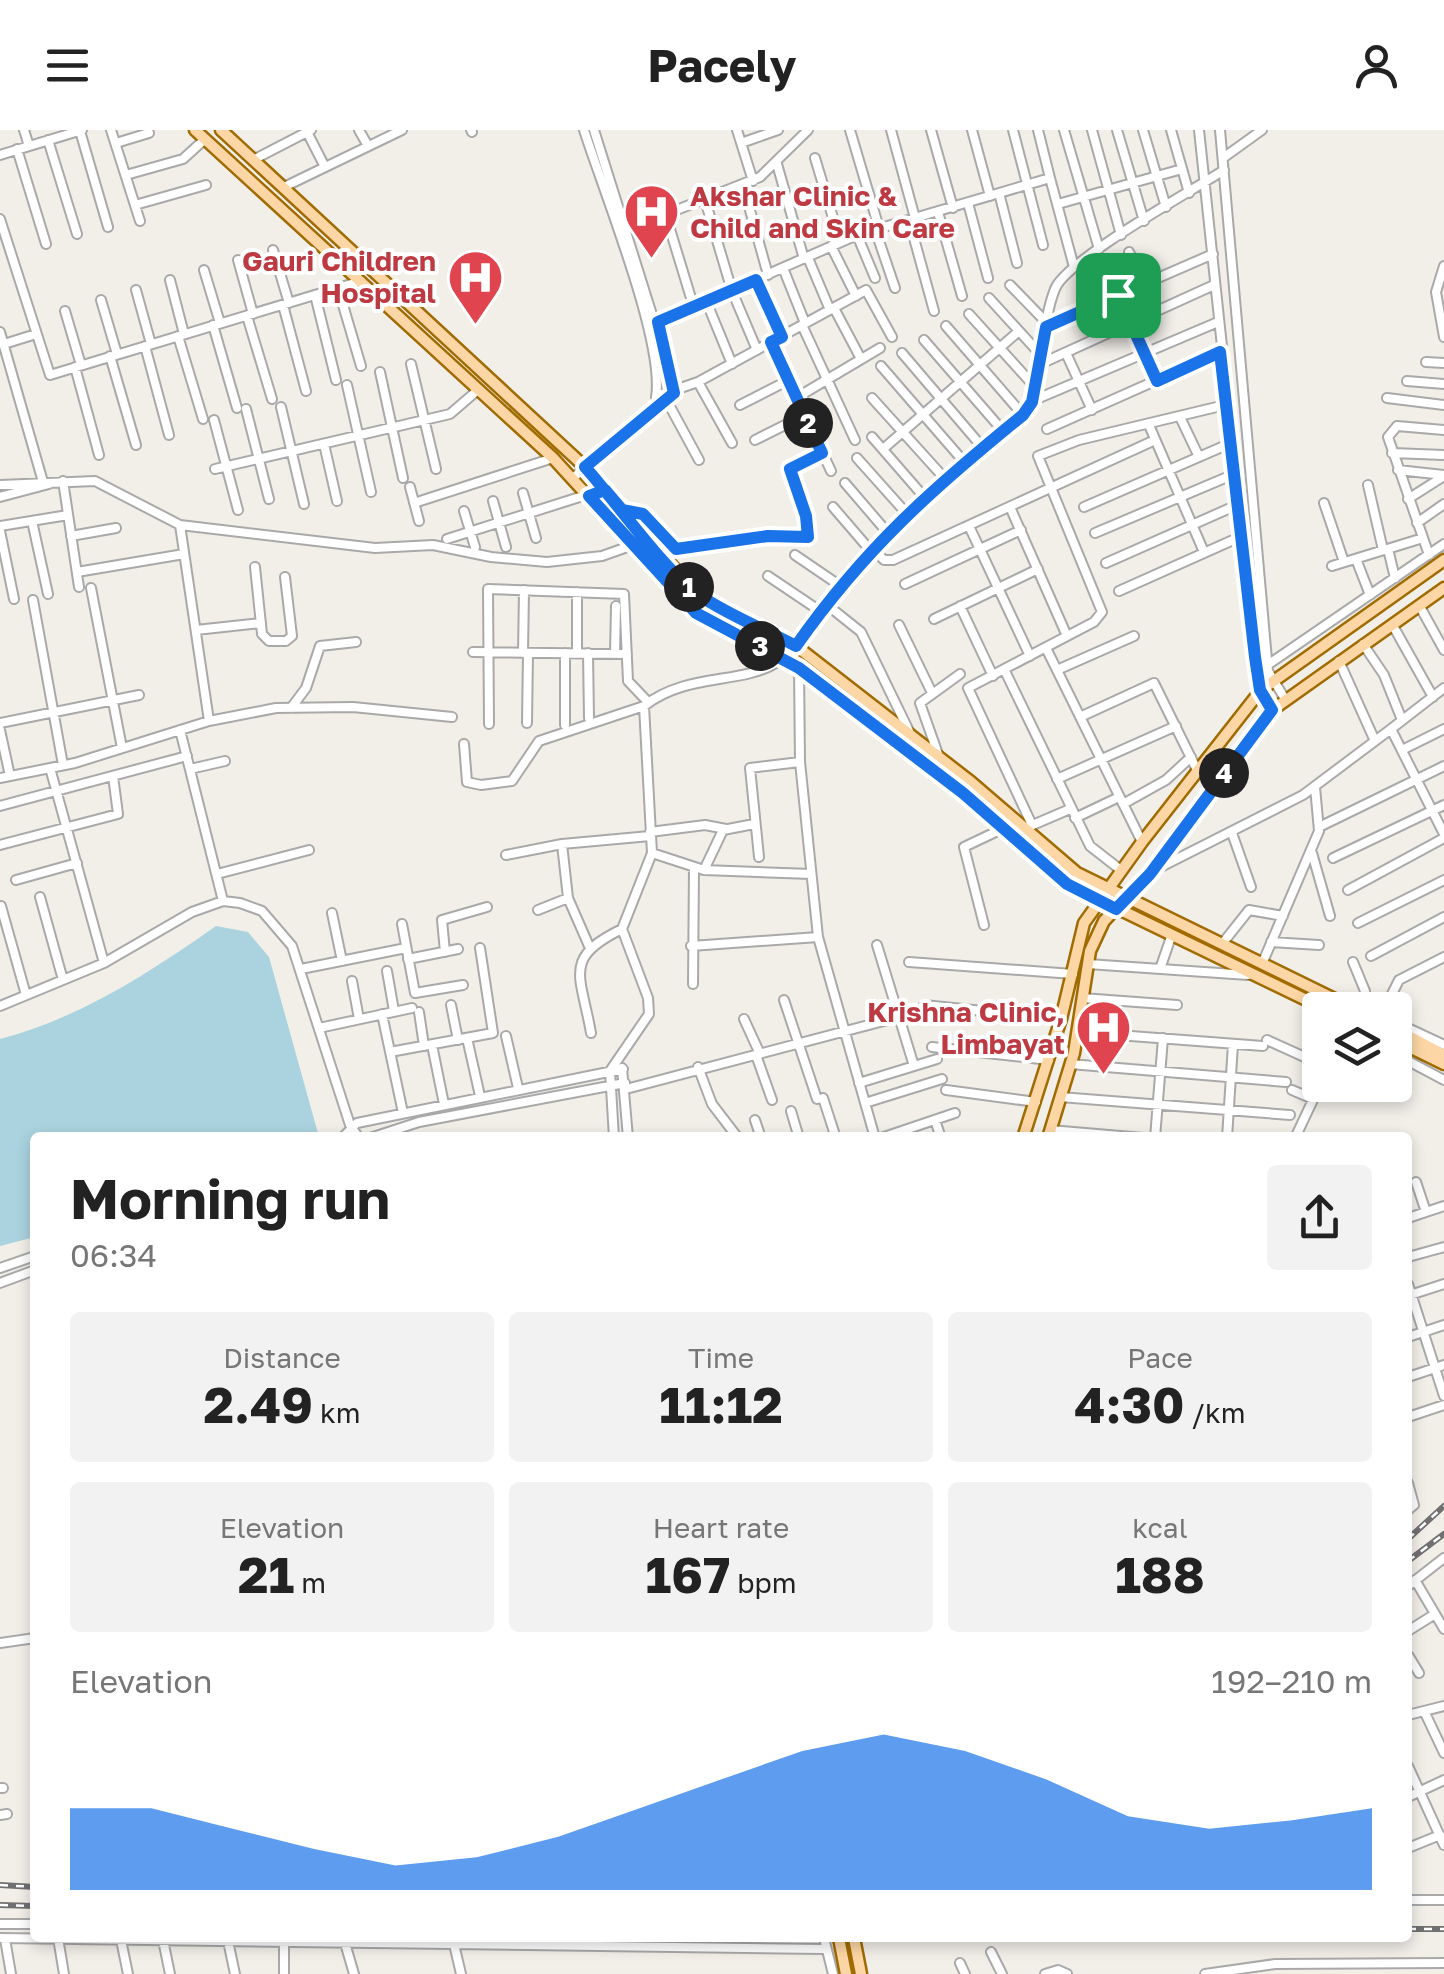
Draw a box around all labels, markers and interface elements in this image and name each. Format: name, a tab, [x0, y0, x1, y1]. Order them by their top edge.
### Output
icon: menu	[40, 38, 95, 93]
text: Pacely	[647, 38, 797, 92]
icon: person	[1349, 38, 1404, 93]
place label: Akshar Clinic & Child and Skin Care	[690, 179, 955, 244]
hospital icon: Akshar Clinic & Child and Skin Care	[621, 182, 681, 261]
place label: Gauri Children Hospital	[242, 244, 436, 309]
hospital icon: Gauri Children Hospital	[445, 247, 505, 326]
pin	[1076, 253, 1161, 338]
icon: arrive	[1091, 268, 1146, 323]
pin: 2	[783, 398, 833, 448]
text: 2	[799, 406, 817, 439]
pin: 1	[664, 562, 714, 612]
text: 1	[682, 570, 696, 603]
pin: 3	[735, 621, 785, 671]
text: 3	[751, 629, 769, 662]
pin: 4	[1199, 748, 1249, 798]
text: 4	[1215, 756, 1233, 789]
map controls	[1302, 992, 1412, 1102]
button: layers	[1302, 992, 1412, 1102]
place label: Krishna Clinic, Limbayat	[867, 995, 1065, 1060]
hospital icon: Krishna Clinic, Limbayat	[1074, 998, 1134, 1077]
text: Morning run	[70, 1165, 390, 1231]
button: share	[1267, 1165, 1372, 1270]
text: 06:34	[70, 1236, 157, 1274]
text: Distance	[223, 1341, 341, 1374]
text: Time	[688, 1341, 754, 1374]
text: Pace	[1127, 1341, 1193, 1374]
text: 2.49	[203, 1374, 313, 1434]
text: 11:12	[659, 1374, 783, 1434]
text: 4:30	[1074, 1374, 1185, 1434]
text: km	[313, 1396, 361, 1429]
text: /km	[1185, 1396, 1246, 1429]
text: Elevation	[220, 1511, 344, 1544]
text: Heart rate	[653, 1511, 789, 1544]
text: kcal	[1132, 1511, 1188, 1544]
text: 21	[238, 1544, 294, 1604]
text: 167	[646, 1544, 730, 1604]
text: 188	[1115, 1544, 1205, 1604]
text: m	[294, 1566, 326, 1599]
text: bpm	[730, 1566, 796, 1599]
text: Elevation	[70, 1662, 212, 1700]
text: 192–210 m	[1211, 1662, 1372, 1700]

